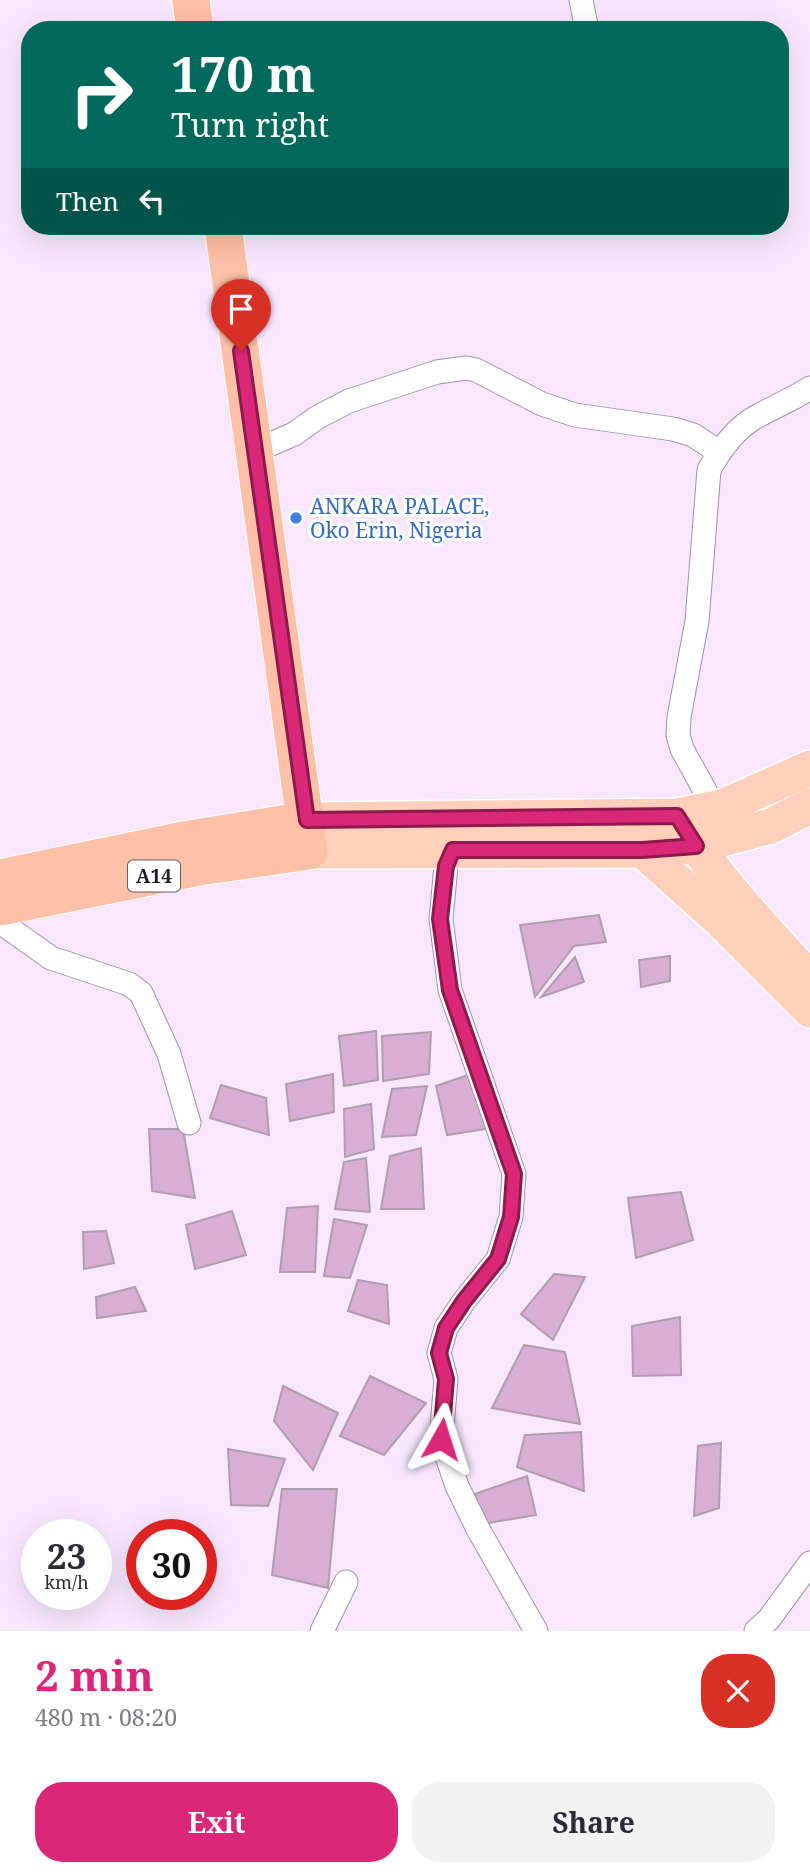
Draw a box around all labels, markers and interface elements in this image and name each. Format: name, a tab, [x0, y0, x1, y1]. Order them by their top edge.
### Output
text: 170 m	[171, 40, 315, 106]
icon: right	[56, 49, 147, 140]
text: Turn right	[171, 103, 329, 146]
icon: left	[133, 182, 171, 220]
text: Then	[56, 183, 119, 219]
pin	[211, 279, 271, 351]
icon: arrive	[222, 290, 260, 328]
place label: ANKARA PALACE, Oko Erin, Nigeria	[310, 492, 490, 544]
marker: ANKARA PALACE, Oko Erin, Nigeria	[288, 510, 304, 526]
road number: A14	[128, 860, 180, 891]
position arrow	[404, 1402, 478, 1476]
speed limit sign: 30	[126, 1519, 217, 1610]
text: 23	[47, 1532, 86, 1579]
text: km/h	[44, 1570, 89, 1594]
text: 2 min	[35, 1646, 154, 1703]
button: close	[701, 1654, 775, 1728]
text: 480 m · 08:20	[35, 1701, 177, 1733]
button: Exit	[35, 1782, 398, 1862]
button: Share	[412, 1782, 775, 1862]

